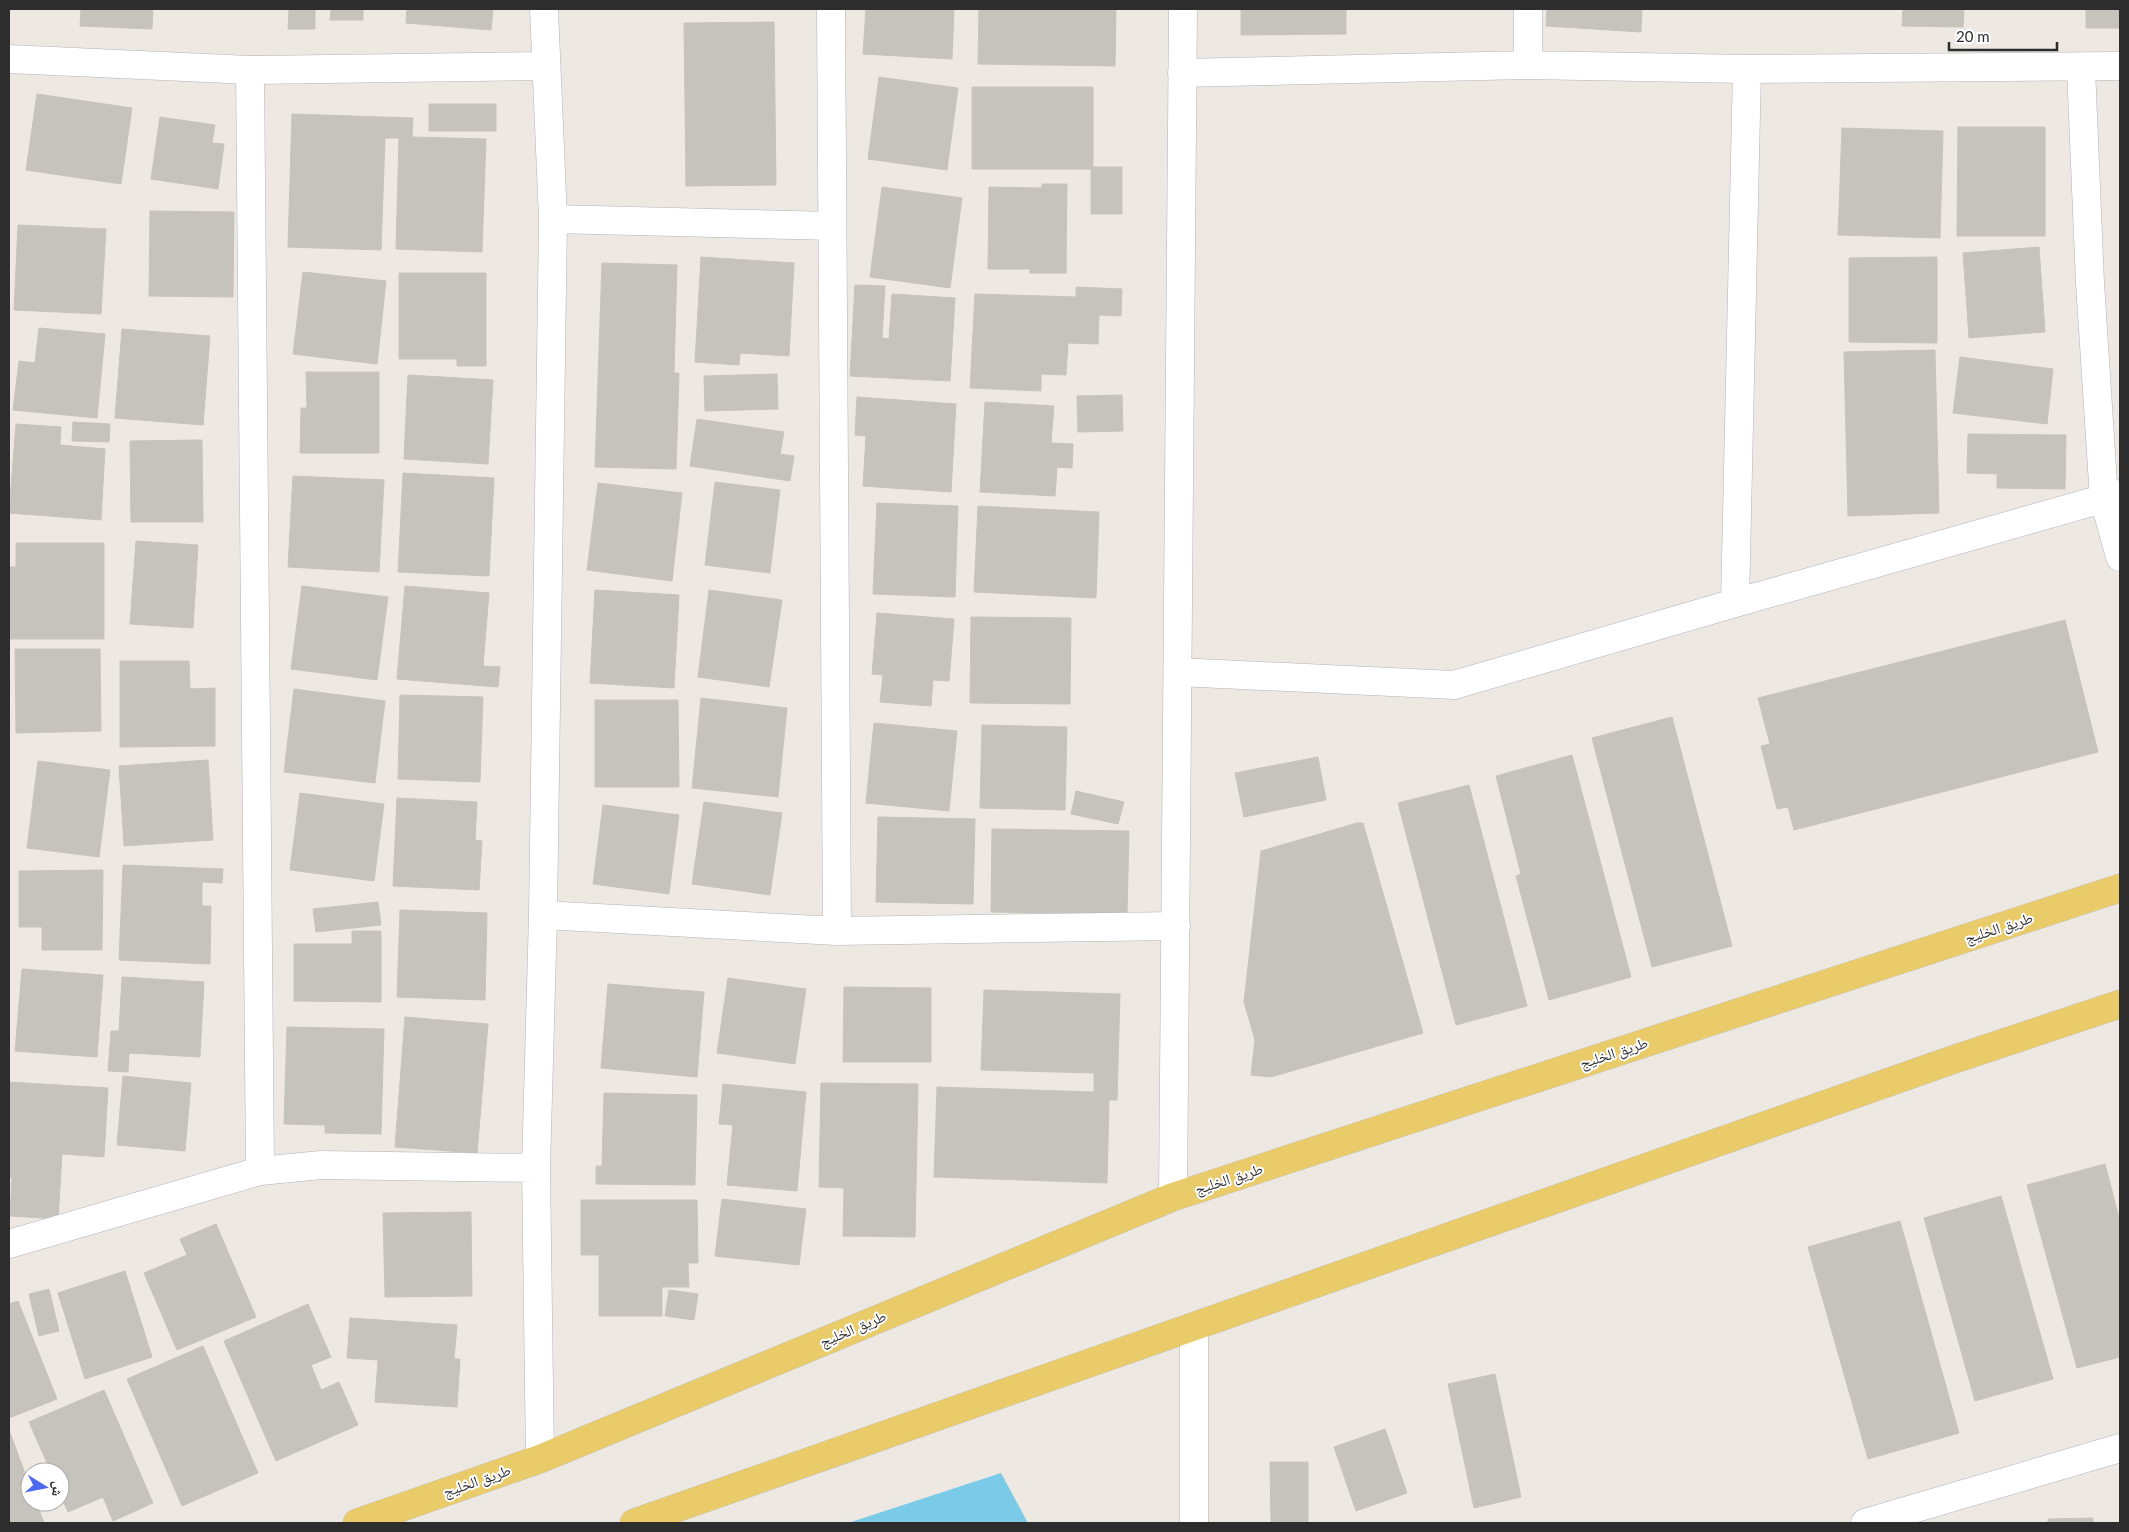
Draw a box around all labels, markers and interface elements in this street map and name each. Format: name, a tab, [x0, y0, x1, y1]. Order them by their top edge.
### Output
scale bar	[1949, 20, 2056, 52]
text: 20 m	[1956, 27, 1990, 45]
street label: طريق الخليج	[1962, 908, 2036, 948]
street label: طريق الخليج	[1577, 1033, 1651, 1073]
street label: طريق الخليج	[1192, 1159, 1266, 1199]
street label: طريق الخليج	[817, 1306, 889, 1352]
street label: طريق الخليج	[440, 1460, 514, 1502]
north arrow	[20, 1462, 70, 1512]
text: ش	[48, 1480, 68, 1498]

